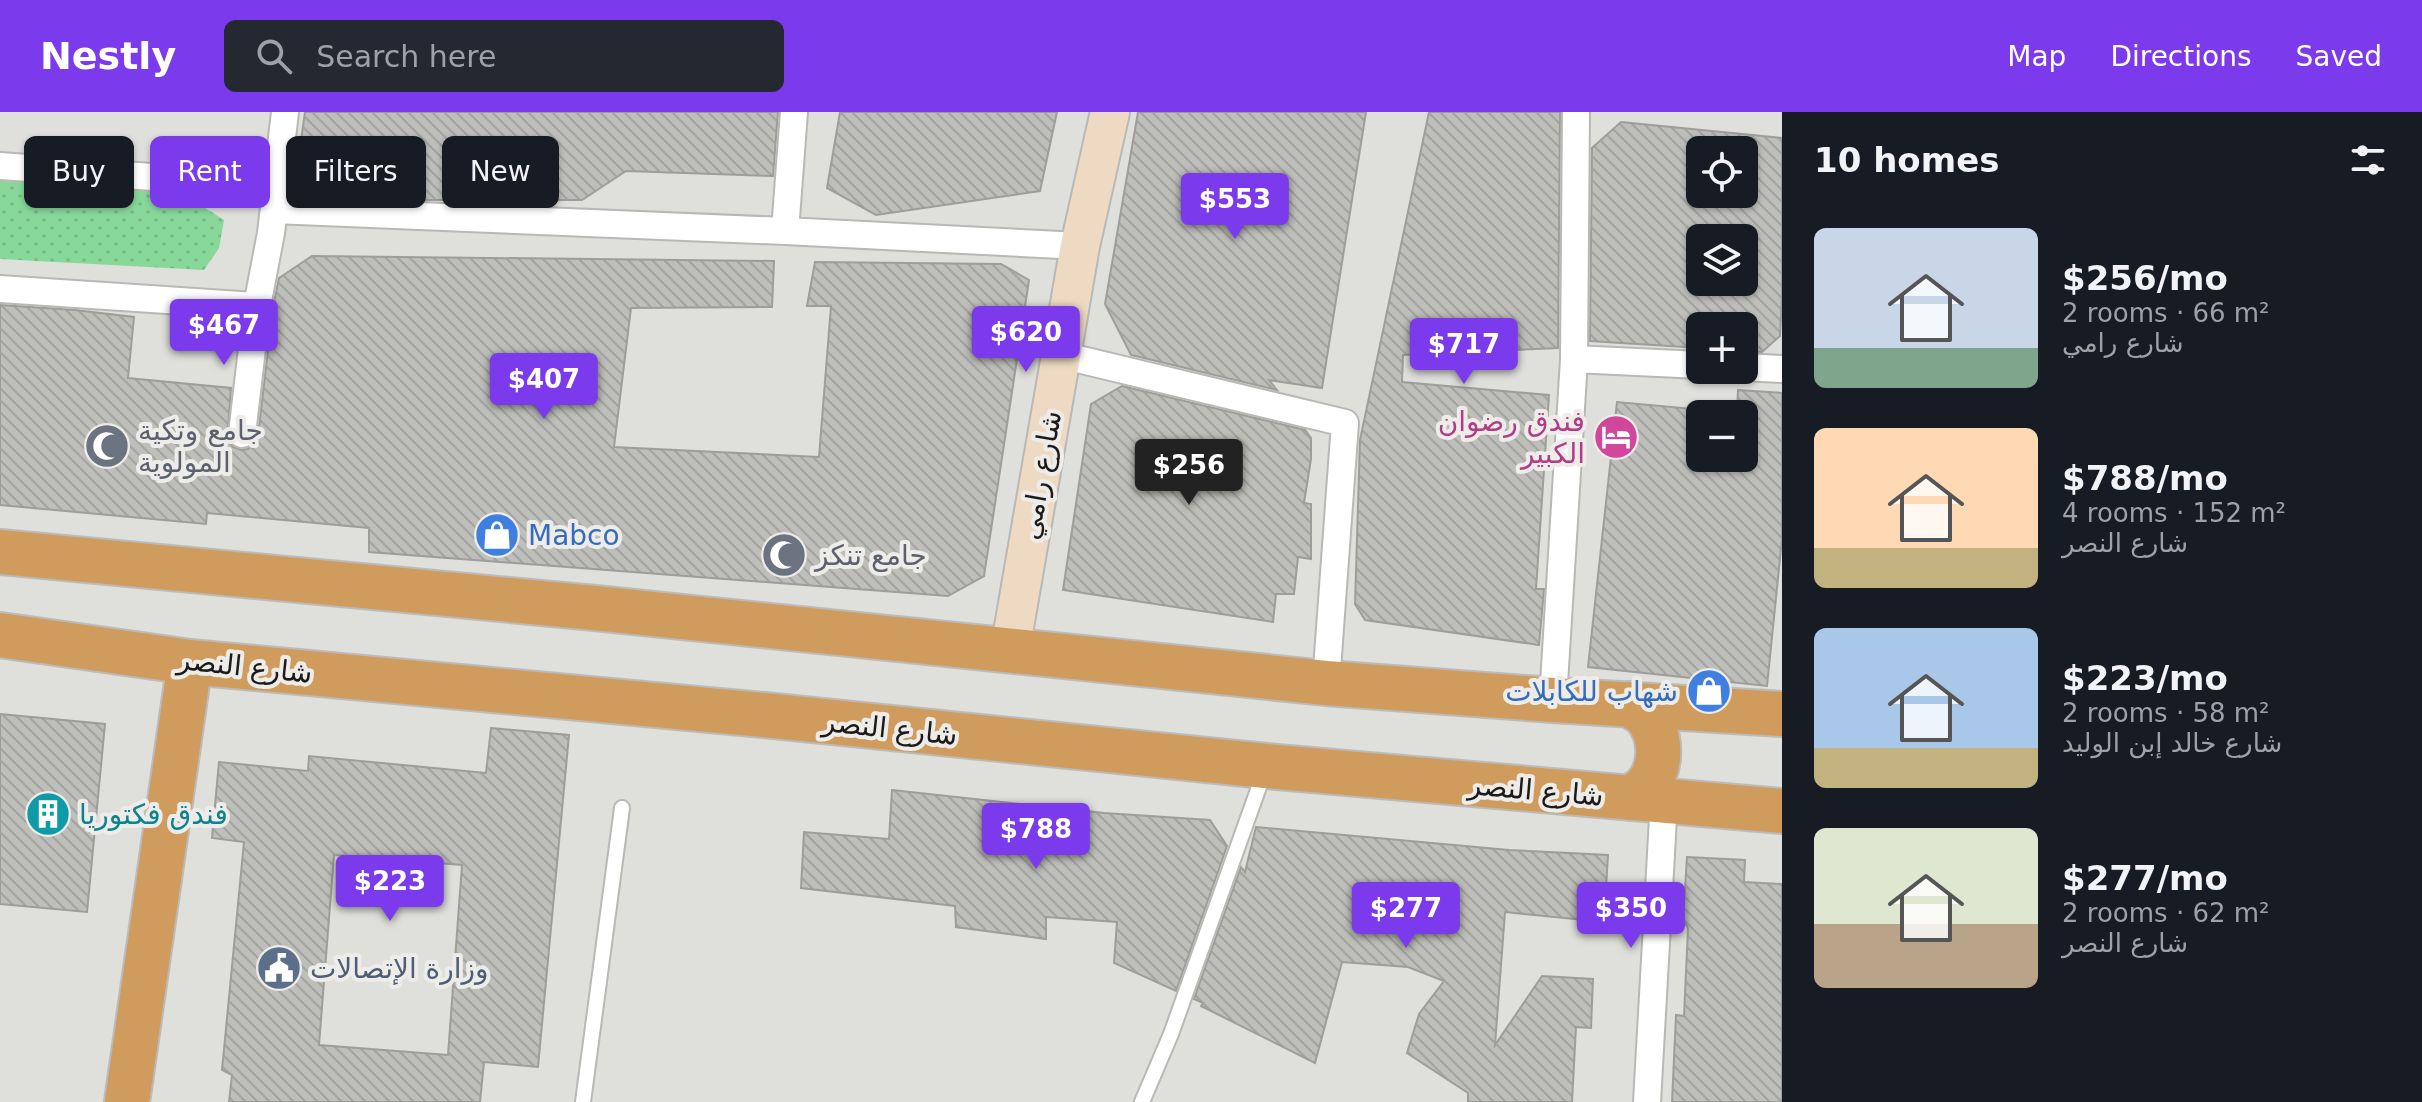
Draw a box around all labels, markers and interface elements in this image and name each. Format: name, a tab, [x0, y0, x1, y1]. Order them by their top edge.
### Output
search box	[224, 20, 784, 92]
text: Nestly	[40, 34, 176, 78]
icon: search	[252, 34, 296, 78]
text: Search here	[316, 39, 496, 74]
text: Map	[2007, 40, 2066, 73]
text: Directions	[2110, 40, 2251, 73]
text: Saved	[2295, 40, 2382, 73]
chip: Buy	[24, 136, 134, 208]
chip: Rent	[150, 136, 270, 208]
chip: Filters	[286, 136, 426, 208]
chip: New	[442, 136, 559, 208]
map controls	[1686, 136, 1758, 472]
button: locate	[1686, 136, 1758, 208]
icon: filters	[2346, 138, 2390, 182]
text: 10 homes	[1814, 140, 1999, 180]
pin: $553	[1188, 173, 1282, 241]
text: $553	[1199, 184, 1271, 214]
button: layers	[1686, 224, 1758, 296]
text: $256/mo	[2062, 258, 2228, 298]
icon: home	[1878, 260, 1974, 356]
text: 2 rooms · 66 m²	[2062, 298, 2270, 328]
pin: $467	[177, 299, 271, 367]
pin: $620	[979, 306, 1073, 374]
text: $467	[188, 310, 260, 340]
button: +	[1686, 312, 1758, 384]
text: $620	[990, 317, 1062, 347]
pin: $717	[1417, 318, 1511, 386]
text: شارع رامي	[2062, 328, 2183, 358]
text: $717	[1428, 329, 1500, 359]
pin: $407	[497, 353, 591, 421]
text: $407	[508, 364, 580, 394]
button: −	[1686, 400, 1758, 472]
place label: فندق رضوان الكبير	[1438, 405, 1585, 470]
street label: شارع رامي	[1013, 408, 1068, 542]
hotel icon: فندق رضوان الكبير	[1592, 413, 1640, 461]
place label: جامع وتكية المولوية	[138, 414, 263, 479]
mosque icon: جامع وتكية المولوية	[83, 422, 131, 470]
pin: $256	[1142, 439, 1236, 507]
text: $256	[1153, 450, 1225, 480]
text: $788/mo	[2062, 458, 2228, 498]
icon: home	[1878, 460, 1974, 556]
text: 4 rooms · 152 m²	[2062, 498, 2286, 528]
shop icon: Mabco	[473, 511, 521, 559]
place label: Mabco	[528, 519, 620, 552]
text: شارع النصر	[2062, 528, 2188, 558]
mosque icon: جامع تنكز	[760, 531, 808, 579]
place label: جامع تنكز	[813, 539, 927, 572]
street label: شارع النصر	[174, 643, 314, 690]
text: $223/mo	[2062, 658, 2228, 698]
icon: home	[1878, 660, 1974, 756]
shop icon: شهاب للكابلات	[1685, 667, 1733, 715]
place label: شهاب للكابلات	[1505, 675, 1678, 708]
text: 2 rooms · 58 m²	[2062, 698, 2270, 728]
street label: شارع النصر	[819, 705, 959, 752]
text: شارع خالد إبن الوليد	[2062, 728, 2282, 758]
street label: شارع النصر	[1465, 768, 1605, 813]
building icon: فندق فكتوريا	[24, 790, 72, 838]
place label: فندق فكتوريا	[79, 798, 228, 831]
pin: $788	[989, 803, 1083, 871]
text: $788	[1000, 814, 1072, 844]
pin: $223	[343, 855, 437, 923]
text: $277/mo	[2062, 858, 2228, 898]
icon: home	[1878, 860, 1974, 956]
text: $223	[354, 866, 426, 896]
pin: $277	[1359, 882, 1453, 950]
pin: $350	[1584, 882, 1678, 950]
text: $277	[1370, 893, 1442, 923]
text: $350	[1595, 893, 1667, 923]
text: 2 rooms · 62 m²	[2062, 898, 2270, 928]
text: شارع النصر	[2062, 928, 2188, 958]
public building icon: وزارة الإتصالات	[255, 944, 303, 992]
place label: وزارة الإتصالات	[310, 952, 489, 985]

